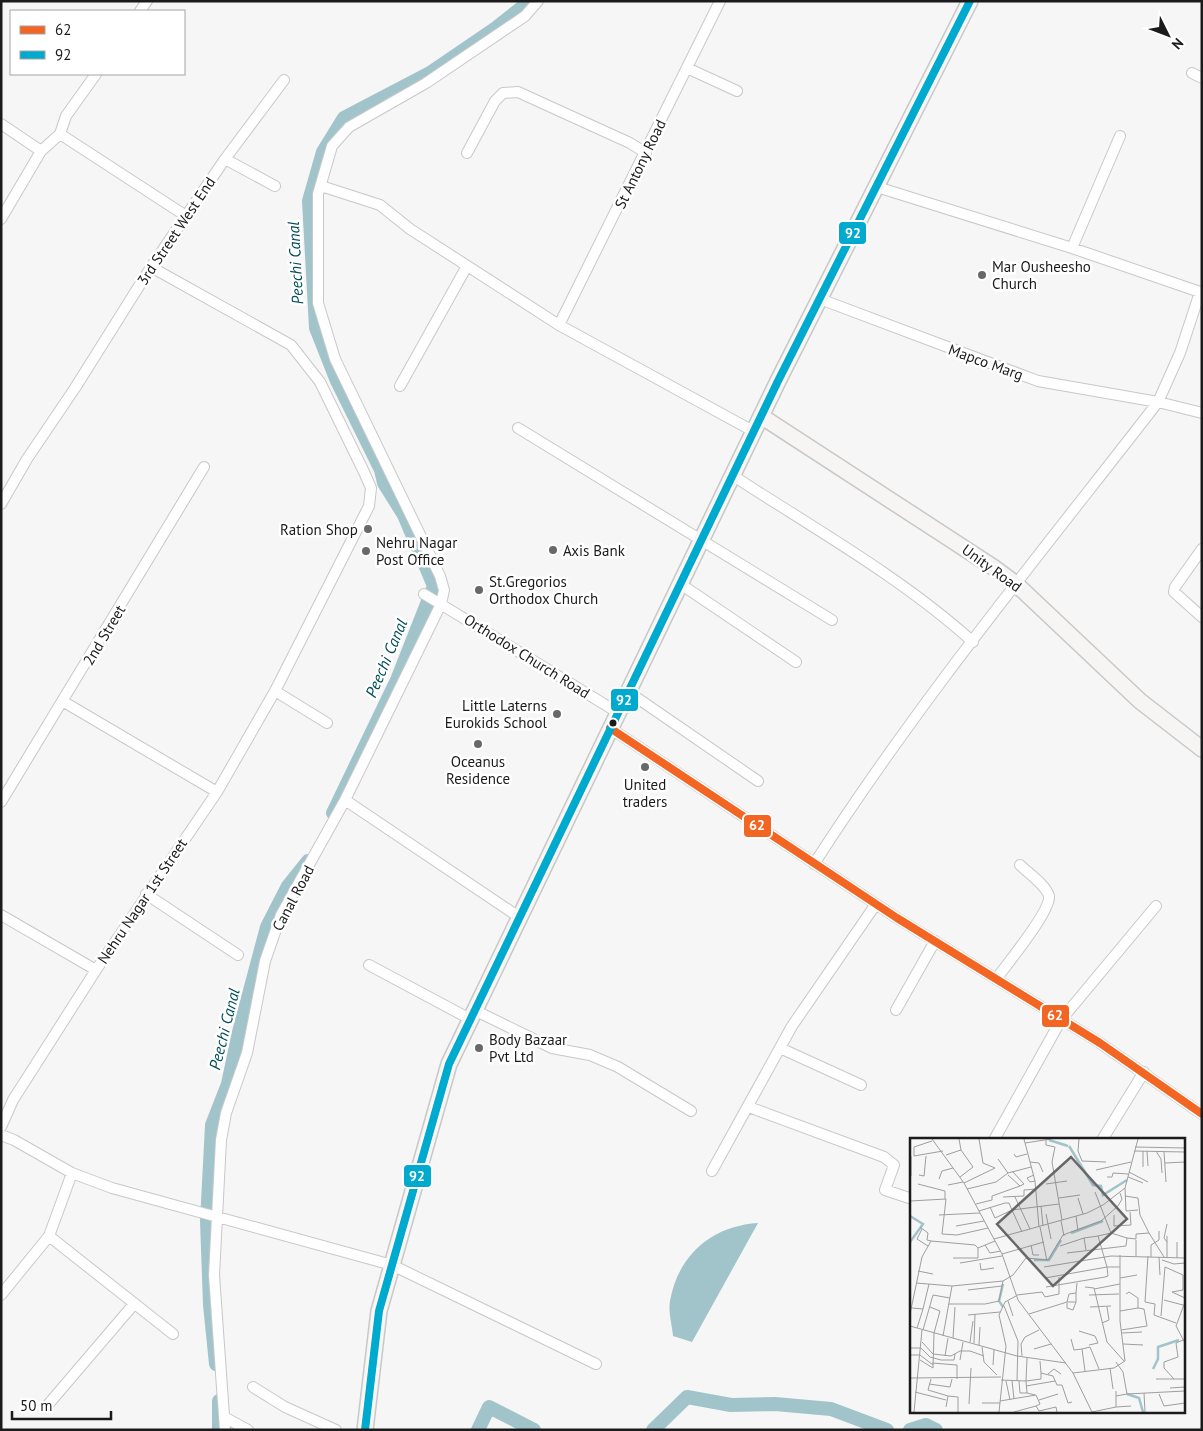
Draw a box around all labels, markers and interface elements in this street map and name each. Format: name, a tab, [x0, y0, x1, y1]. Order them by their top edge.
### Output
legend	[10, 10, 185, 75]
north arrow	[1143, 10, 1193, 60]
text: 62	[55, 20, 71, 39]
text: N	[1168, 34, 1187, 53]
text: 92	[55, 45, 71, 64]
street label: St Antony Road	[610, 116, 670, 212]
street label: 3rd Street West End	[133, 173, 219, 289]
water label: Peechi Canal	[283, 220, 307, 305]
line badge: 92	[838, 221, 867, 245]
text: 92	[845, 224, 861, 242]
place label: Mar Ousheesho Church	[992, 257, 1091, 293]
marker: Mar Ousheesho Church	[976, 269, 988, 281]
street label: Mapco Marg	[946, 340, 1026, 384]
place label: Ration Shop	[280, 520, 358, 539]
marker: Ration Shop	[362, 523, 374, 535]
place label: Nehru Nagar Post Office	[376, 533, 457, 569]
street label: Unity Road	[958, 540, 1026, 596]
place label: Axis Bank	[563, 541, 626, 560]
marker: Axis Bank	[547, 544, 559, 556]
marker: Nehru Nagar Post Office	[360, 545, 372, 557]
place label: St.Gregorios Orthodox Church	[489, 572, 598, 608]
marker: St.Gregorios Orthodox Church	[473, 584, 485, 596]
street label: 2nd Street	[79, 601, 129, 669]
street label: Orthodox Church Road	[461, 610, 593, 702]
water label: Peechi Canal	[361, 615, 412, 700]
line badge: 92	[610, 688, 639, 712]
text: 92	[616, 691, 632, 709]
place label: Little Laterns Eurokids School	[445, 696, 548, 732]
marker: Little Laterns Eurokids School	[551, 708, 563, 720]
unlabelled marker	[608, 718, 618, 728]
marker: Oceanus Residence	[472, 738, 484, 750]
place label: Oceanus Residence	[446, 752, 510, 788]
marker: United traders	[639, 761, 651, 773]
place label: United traders	[623, 775, 667, 811]
line badge: 62	[743, 814, 772, 838]
text: 62	[749, 816, 765, 834]
street label: Nehru Nagar 1st Street	[93, 835, 191, 967]
street label: Canal Road	[268, 862, 318, 934]
water label: Peechi Canal	[204, 986, 244, 1072]
line badge: 62	[1041, 1004, 1070, 1028]
text: 62	[1047, 1006, 1063, 1024]
place label: Body Bazaar Pvt Ltd	[489, 1030, 567, 1066]
marker: Body Bazaar Pvt Ltd	[473, 1042, 485, 1054]
inset map	[910, 1138, 1186, 1414]
line badge: 92	[403, 1164, 432, 1188]
text: 92	[409, 1167, 425, 1185]
scale bar	[12, 1388, 111, 1420]
text: 50 m	[20, 1396, 53, 1415]

